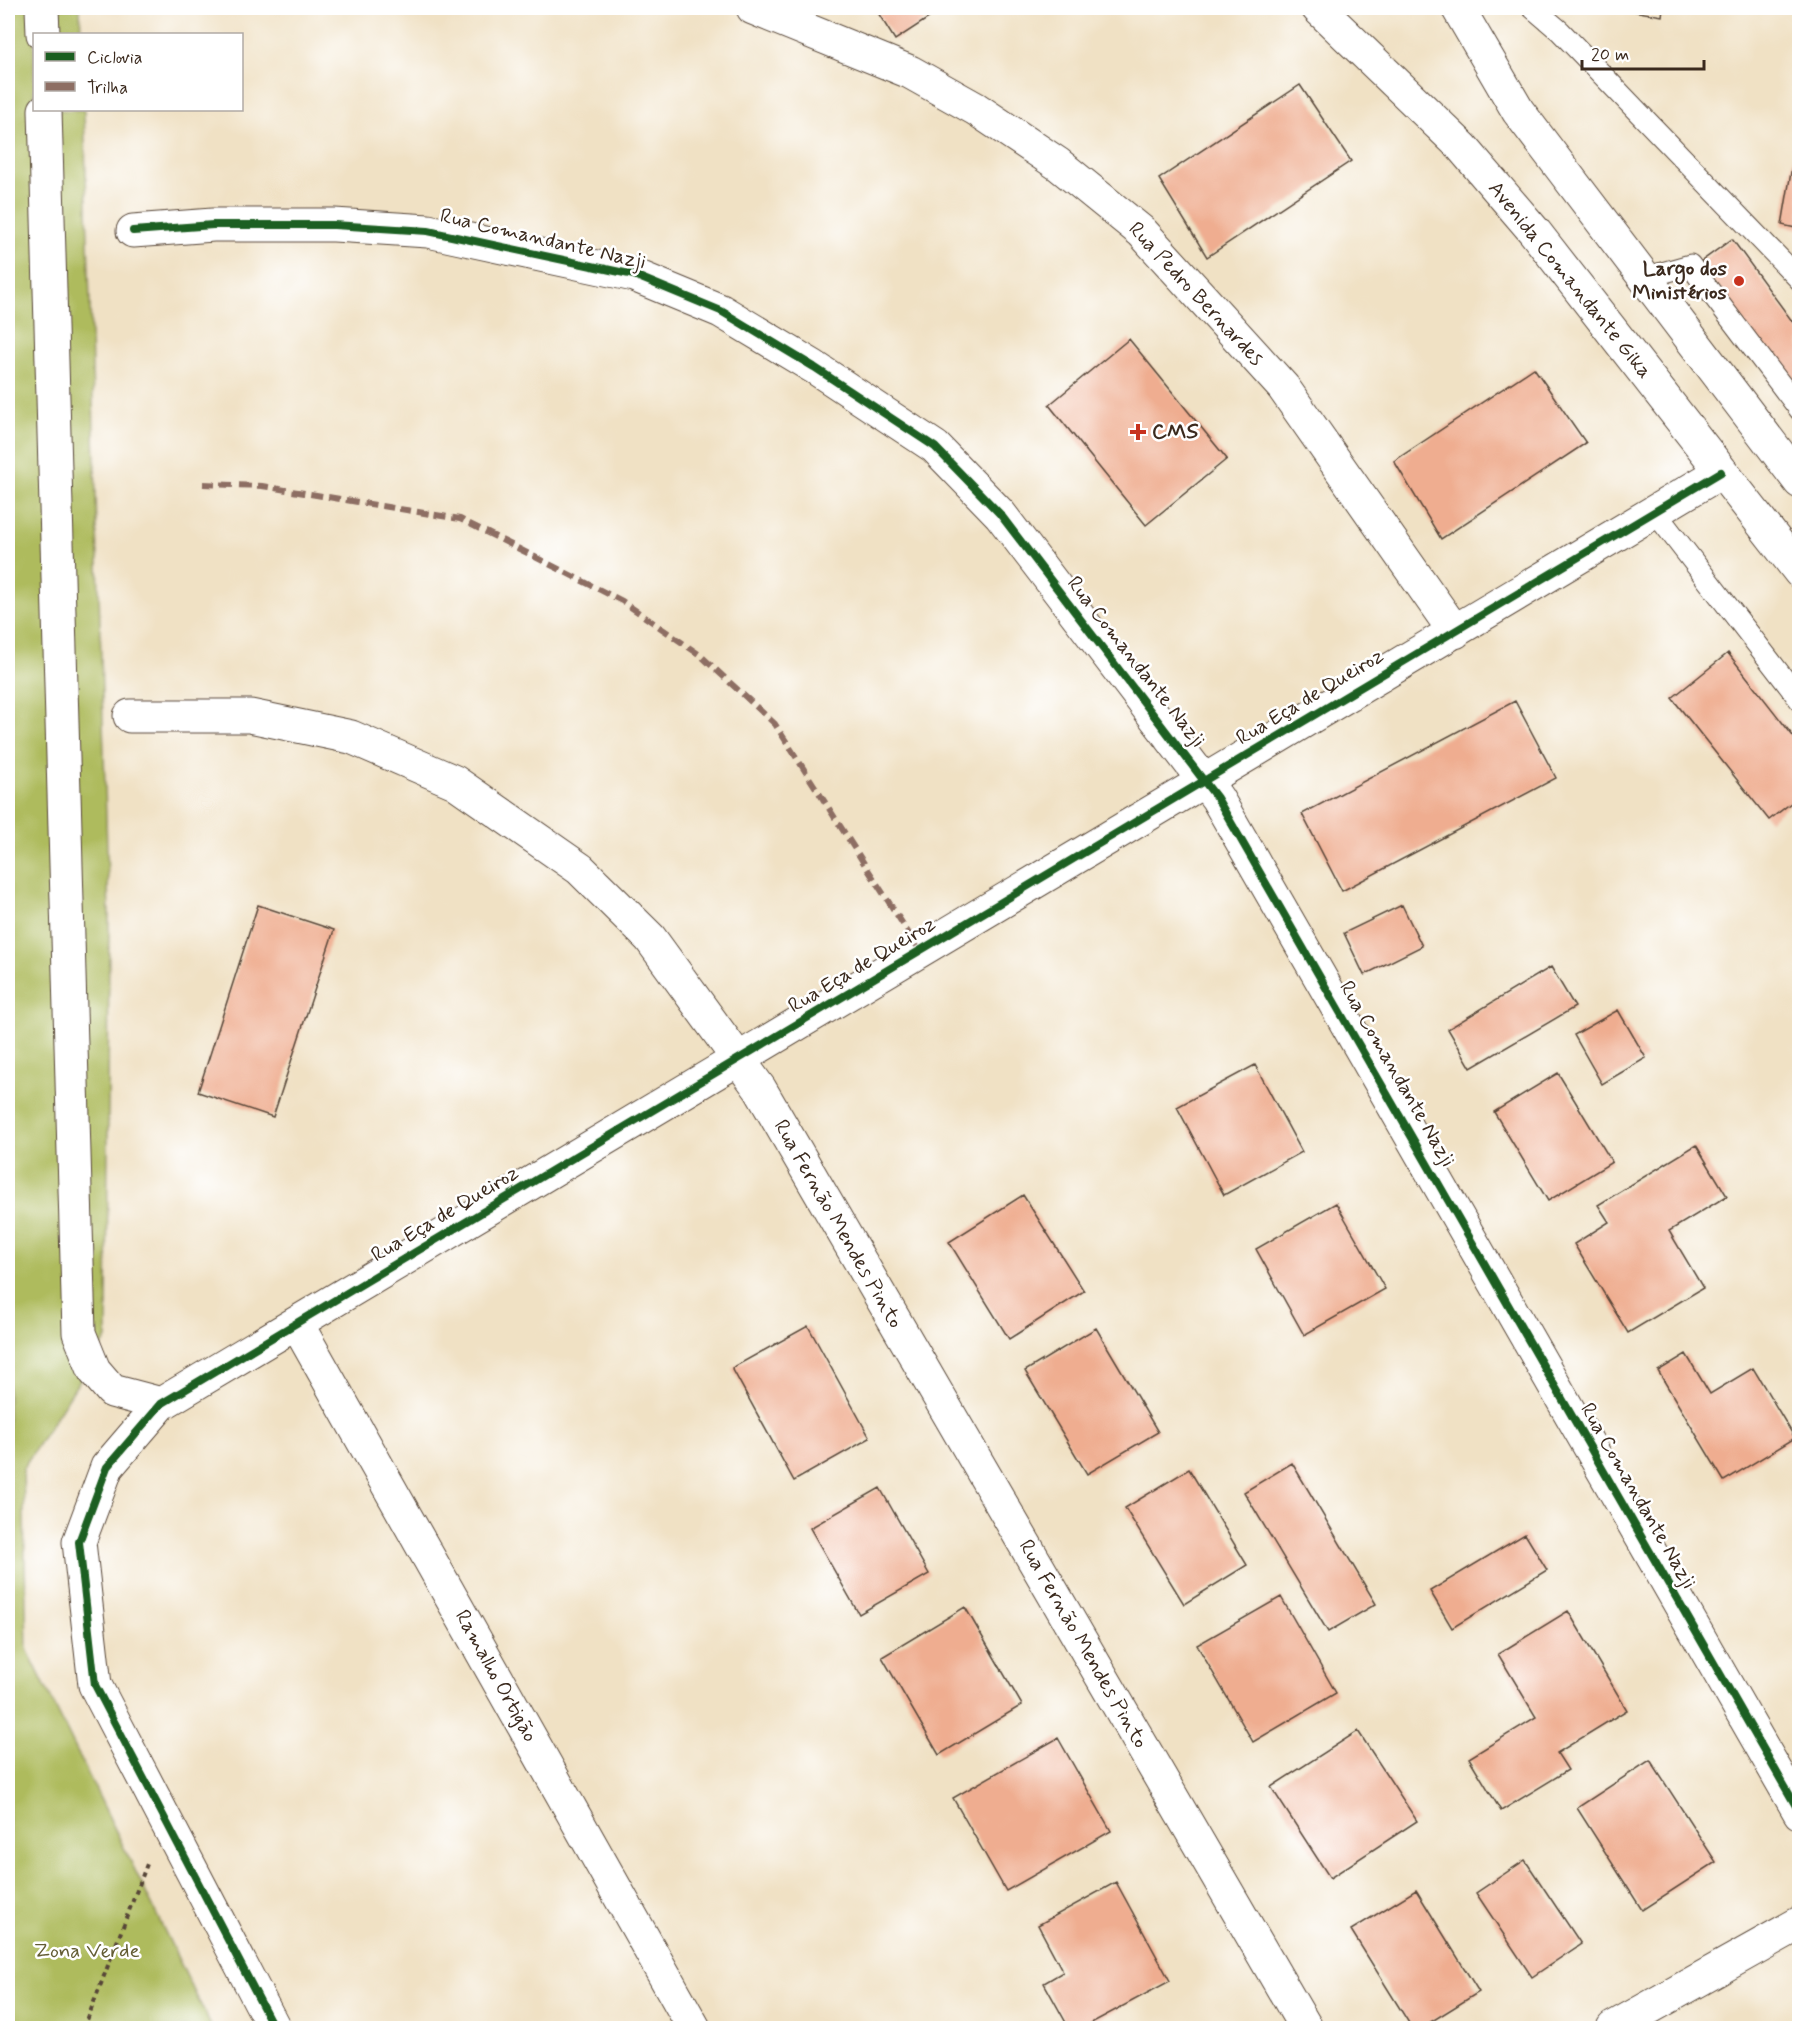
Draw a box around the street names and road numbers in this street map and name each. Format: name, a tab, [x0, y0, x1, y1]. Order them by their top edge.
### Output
street label: Avenida Comandante Gika	[1482, 175, 1658, 385]
street label: Rua Comandante Nazji	[437, 202, 649, 276]
street label: Rua Pedro Bernardes	[1122, 216, 1270, 372]
street label: Rua Comandante Nazji	[1060, 570, 1212, 754]
street label: Rua Eça de Queiroz	[1231, 642, 1389, 752]
street label: Rua Eça de Queiroz	[783, 910, 941, 1020]
street label: Rua Comandante Nazji	[1332, 976, 1462, 1172]
street label: Rua Fernão Mendes Pinto	[767, 1115, 909, 1333]
street label: Rua Eça de Queiroz	[366, 1159, 524, 1269]
street label: Rua Comandante Nazji	[1573, 1398, 1703, 1594]
street label: Rua Fernão Mendes Pinto	[1012, 1535, 1154, 1753]
street label: Ramalho Ortigão	[448, 1605, 544, 1747]

